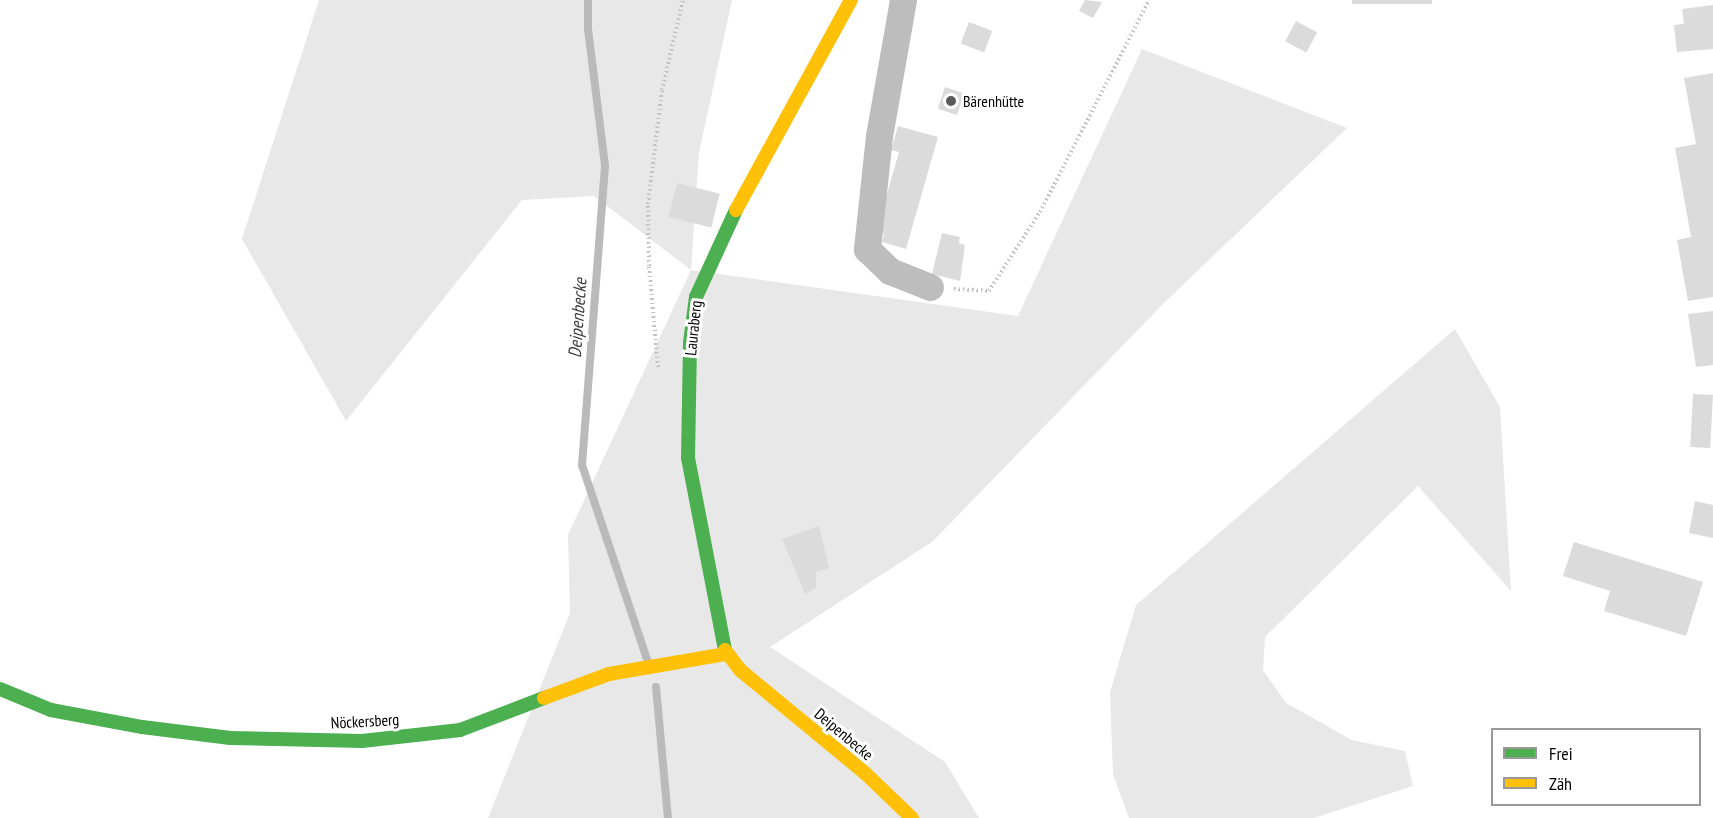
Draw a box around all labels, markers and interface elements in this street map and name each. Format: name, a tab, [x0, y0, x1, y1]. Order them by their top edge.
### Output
place label: Bärenhütte	[963, 91, 1024, 111]
marker: Bärenhütte	[944, 94, 958, 108]
water label: Deipenbecke	[564, 277, 592, 359]
street label: Lauraberg	[681, 299, 705, 357]
street label: Deipenbecke	[811, 704, 877, 764]
street label: Nöckersberg	[330, 710, 400, 732]
legend	[1491, 728, 1701, 806]
text: Frei	[1549, 742, 1573, 765]
text: Zäh	[1549, 772, 1572, 795]

